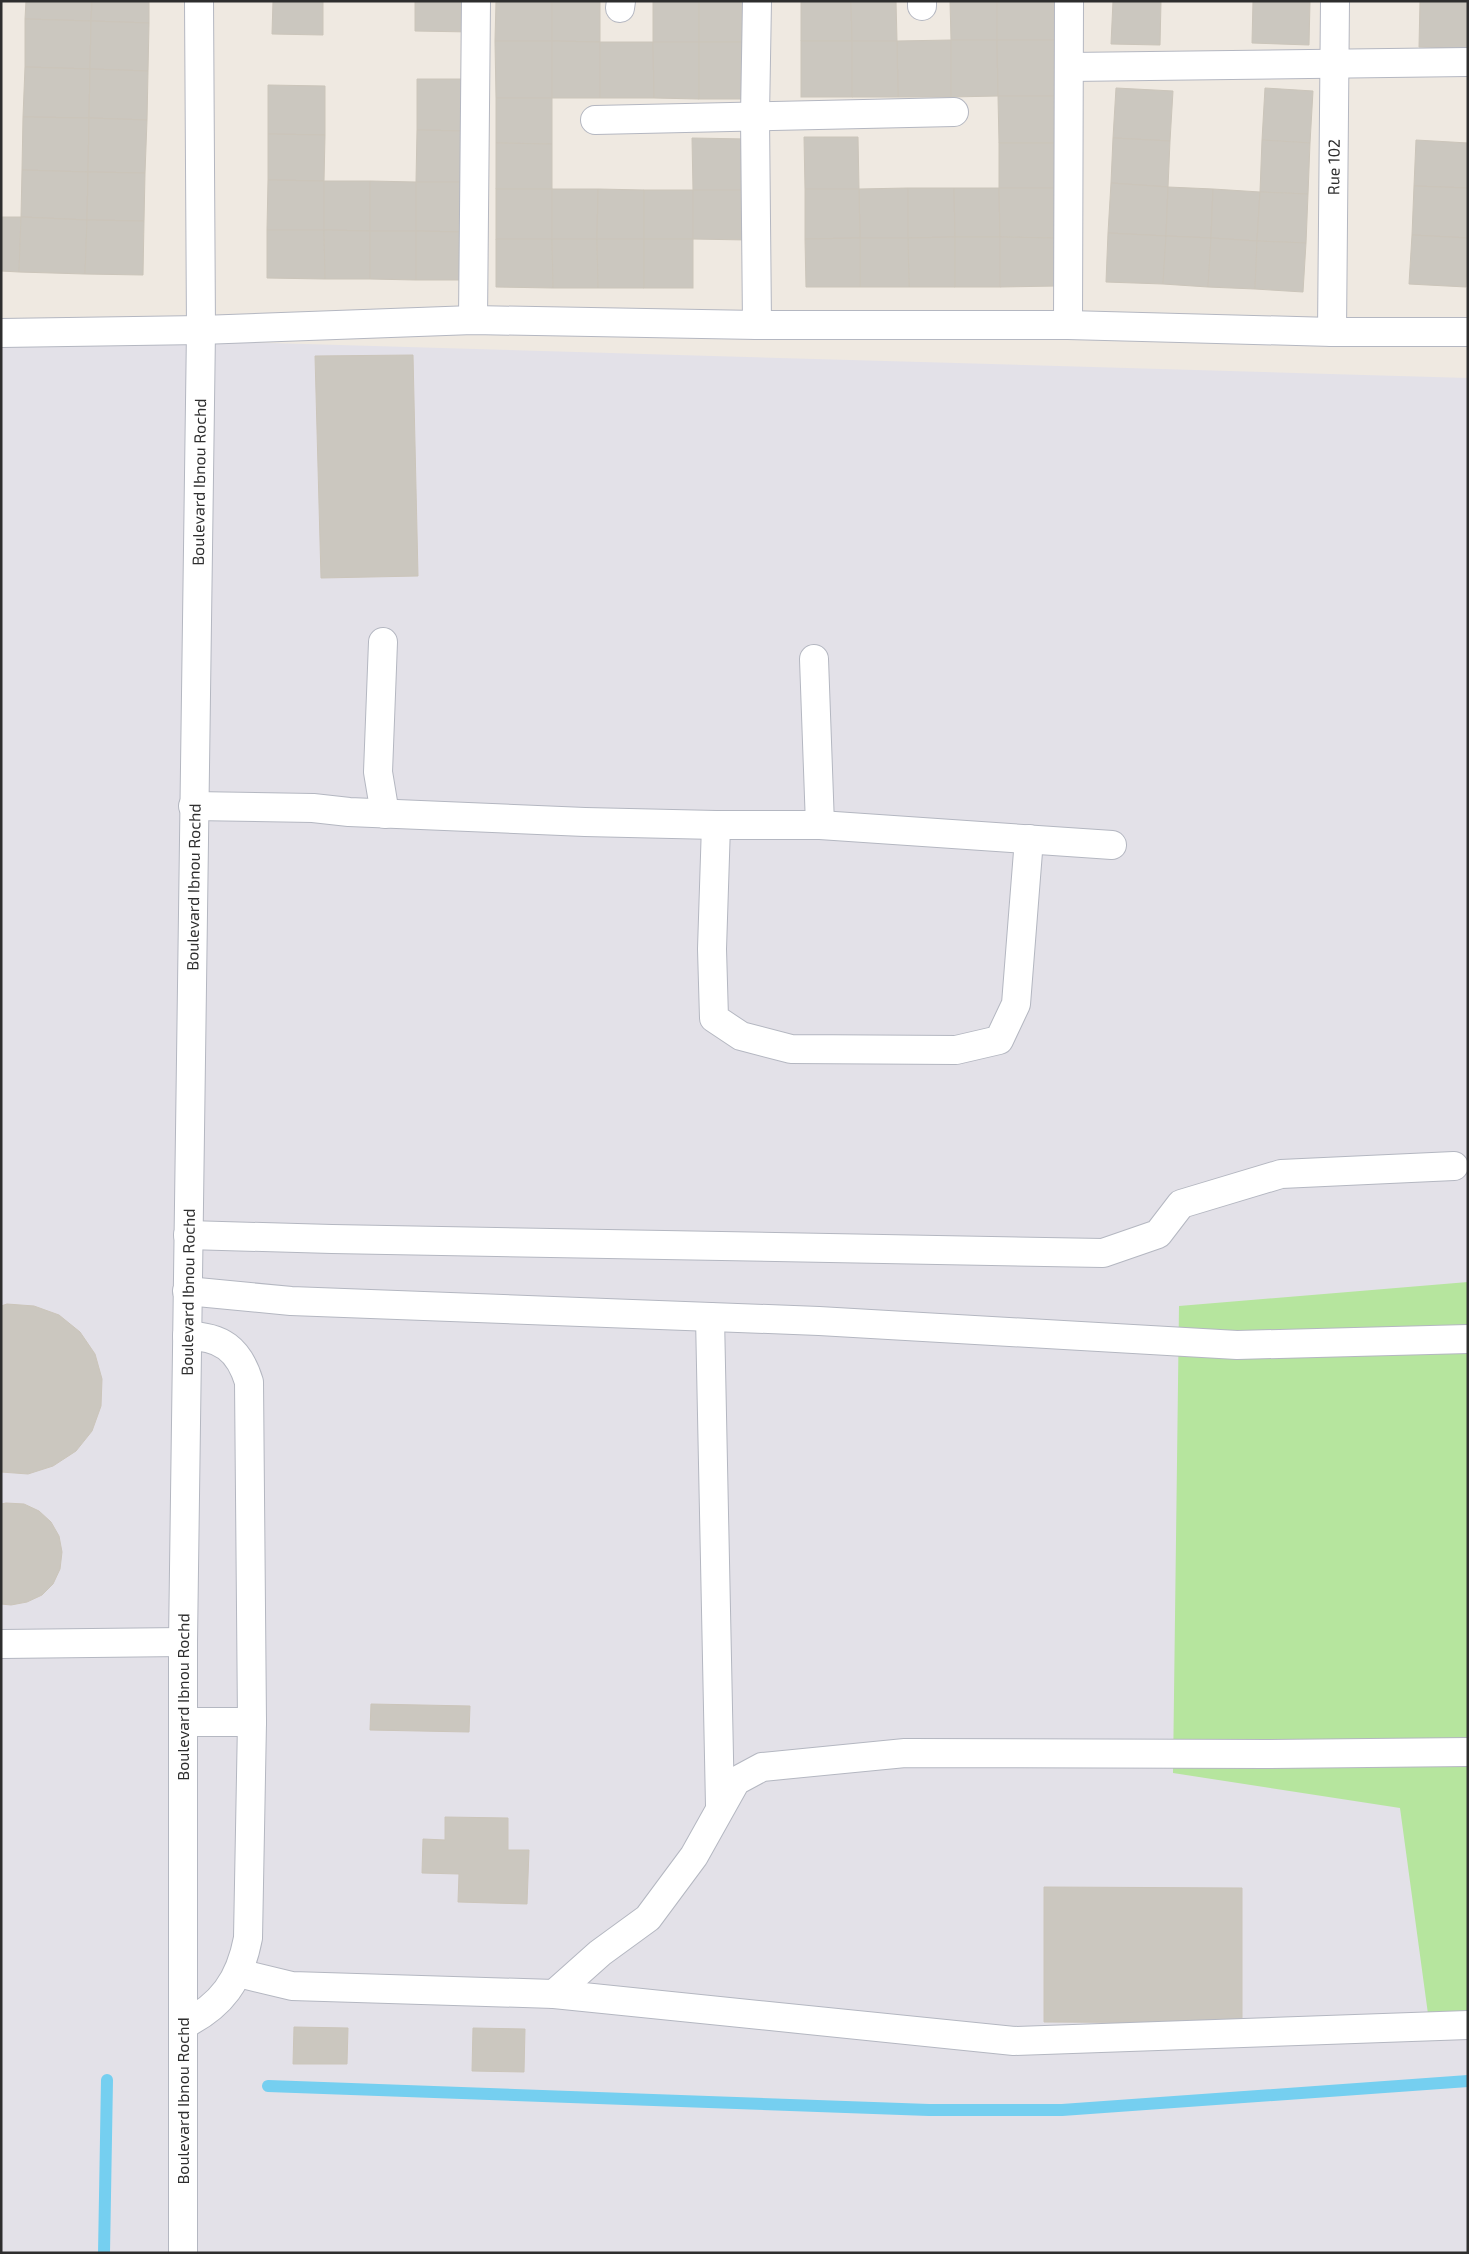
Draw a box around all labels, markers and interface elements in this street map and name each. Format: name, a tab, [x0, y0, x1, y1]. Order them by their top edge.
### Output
street label: Rue 102	[1323, 139, 1343, 195]
street label: Boulevard Ibnou Rochd	[188, 398, 209, 566]
street label: Boulevard Ibnou Rochd	[182, 803, 204, 971]
street label: Boulevard Ibnou Rochd	[177, 1208, 198, 1376]
street label: Boulevard Ibnou Rochd	[173, 1613, 192, 1781]
street label: Boulevard Ibnou Rochd	[173, 2017, 192, 2185]

